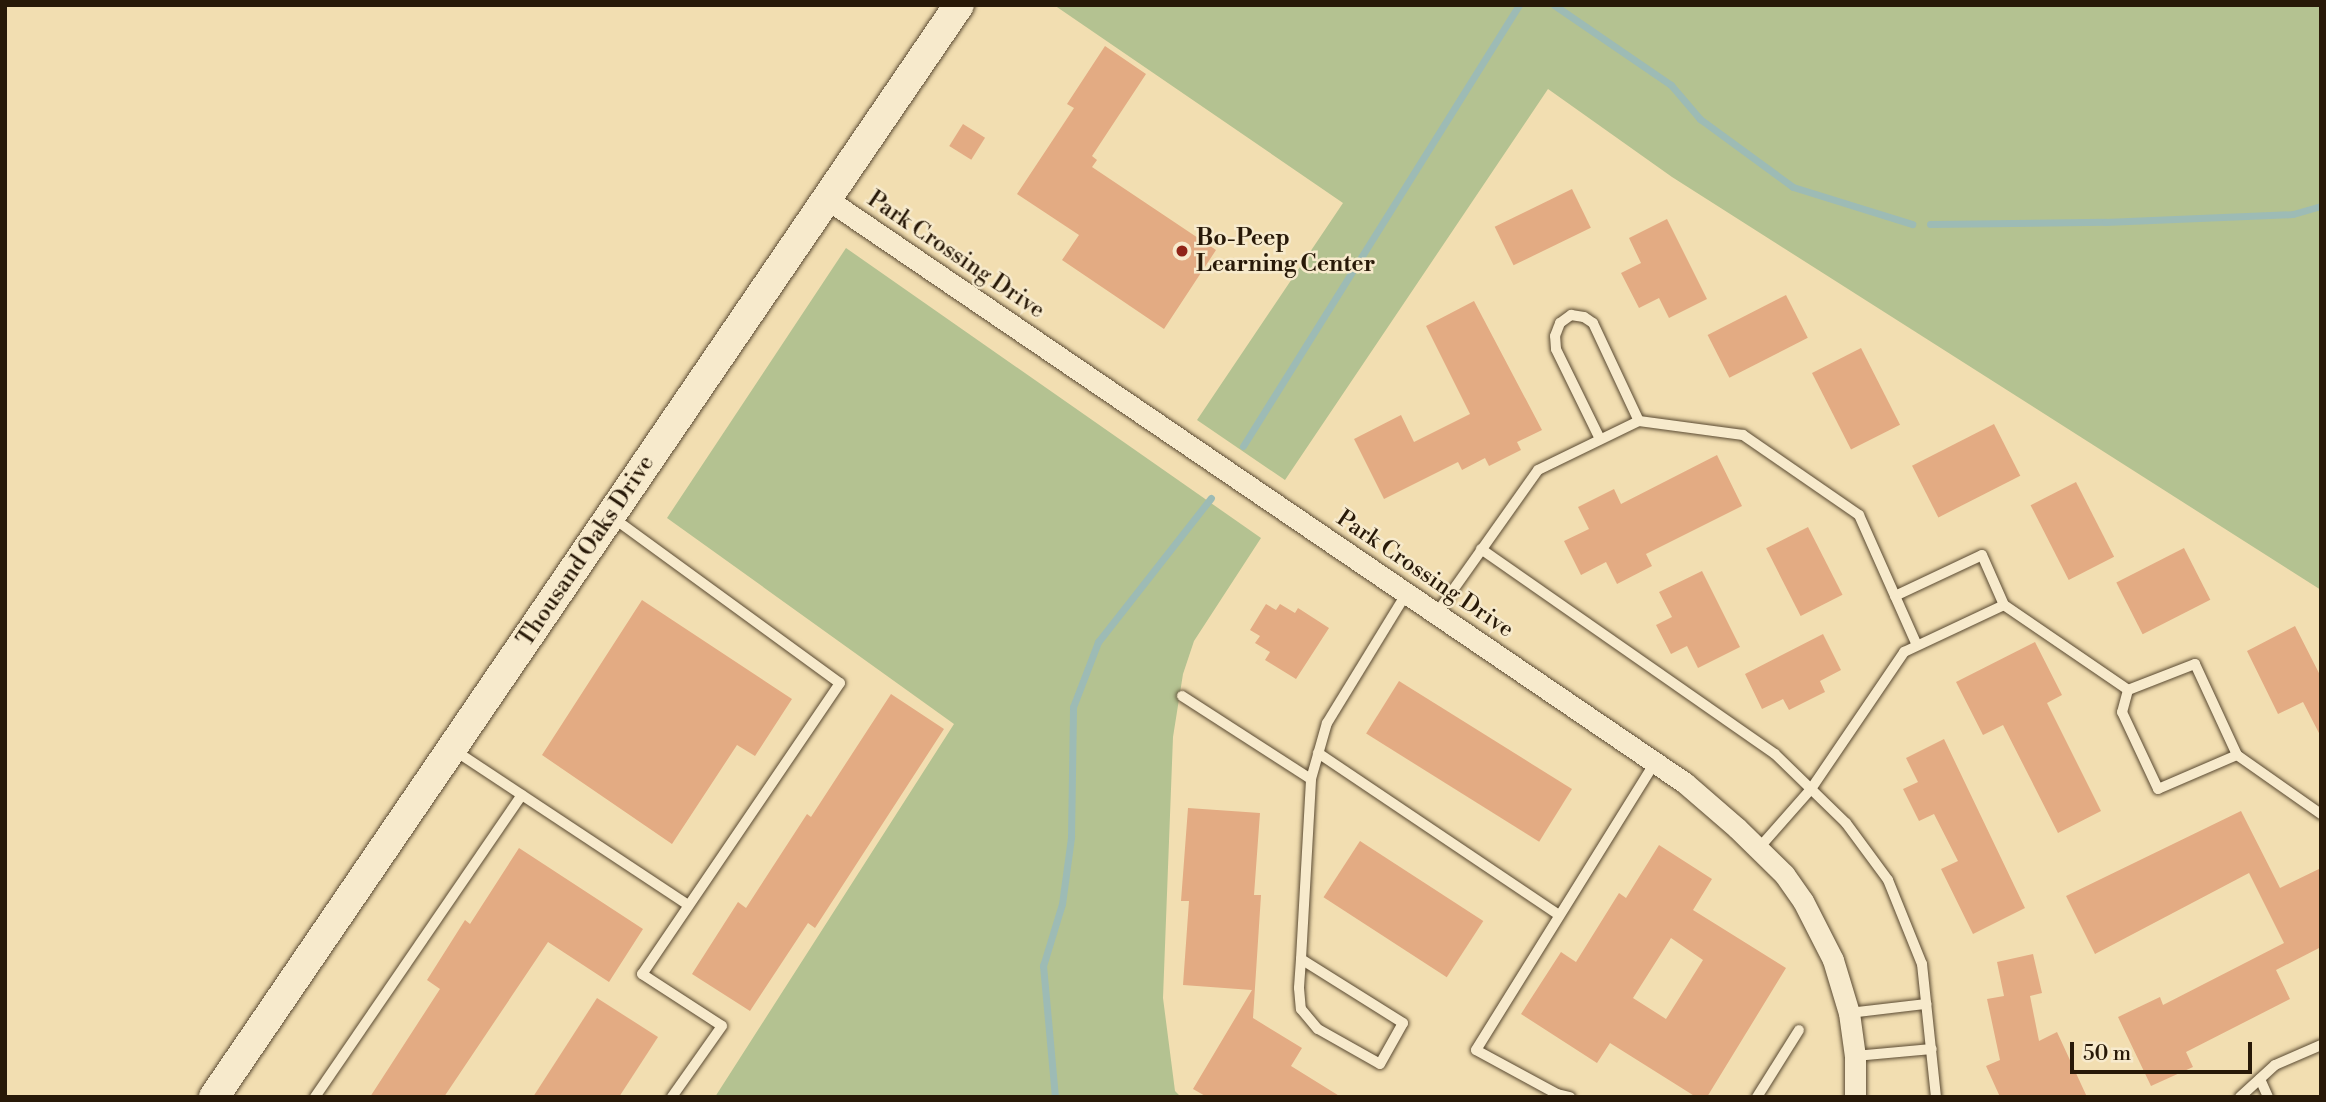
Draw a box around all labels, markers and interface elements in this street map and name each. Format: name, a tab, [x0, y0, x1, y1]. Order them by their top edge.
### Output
street label: Park Crossing Drive	[862, 186, 1050, 324]
place label: Bo-Peep Learning Center	[1196, 224, 1375, 278]
marker: Bo-Peep Learning Center	[1174, 243, 1190, 259]
street label: Thousand Oaks Drive	[512, 450, 660, 652]
street label: Park Crossing Drive	[1331, 505, 1519, 643]
scale bar	[2074, 1028, 2256, 1072]
text: 50 m	[2083, 1041, 2131, 1067]

